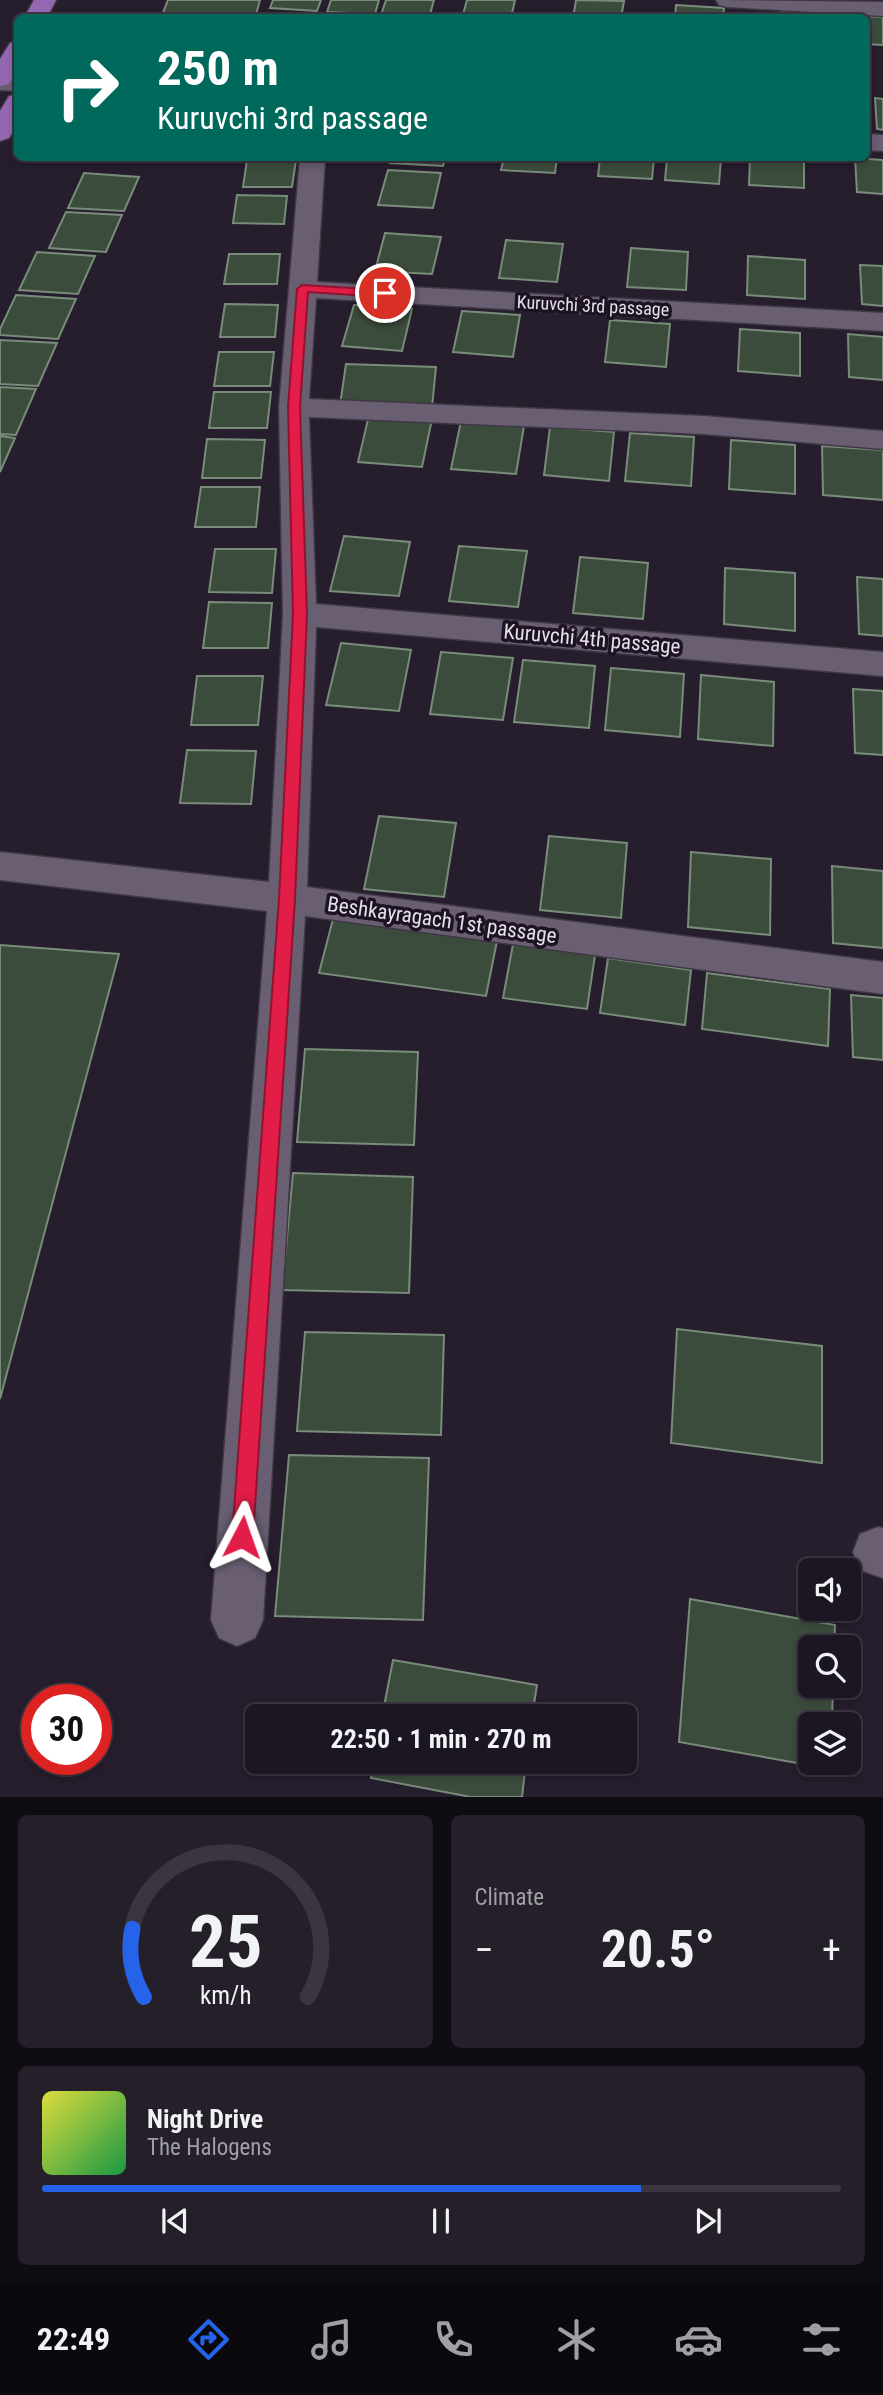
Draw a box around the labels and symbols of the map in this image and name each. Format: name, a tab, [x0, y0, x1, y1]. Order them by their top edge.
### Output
pin	[355, 263, 415, 323]
street label: Kuruvchi 3rd passage	[516, 291, 670, 320]
street label: Kuruvchi 4th passage	[502, 619, 682, 659]
street label: Beshkayragach 1st passage	[326, 892, 558, 948]
position arrow	[205, 1500, 279, 1574]
speed limit sign: 30	[21, 1684, 112, 1775]

